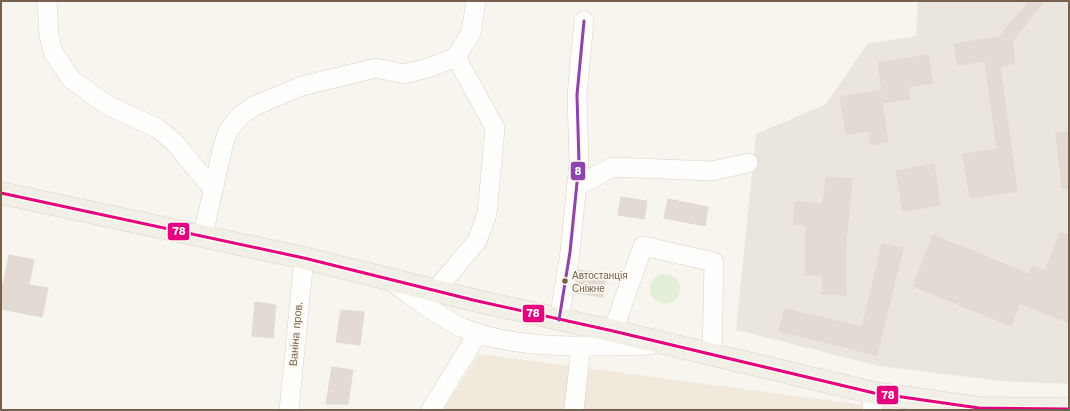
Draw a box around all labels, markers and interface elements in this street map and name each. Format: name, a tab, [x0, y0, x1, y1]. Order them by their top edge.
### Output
line badge: 8	[570, 161, 586, 181]
text: 8	[575, 165, 582, 178]
line badge: 78	[167, 222, 190, 241]
text: 78	[172, 225, 186, 238]
place label: Автостанція Сніжне	[572, 270, 628, 294]
marker: Автостанція Сніжне	[560, 276, 570, 286]
street label: Ваніна пров.	[287, 301, 305, 367]
line badge: 78	[522, 304, 545, 323]
text: 78	[526, 307, 540, 320]
line badge: 78	[876, 385, 899, 405]
text: 78	[881, 389, 895, 402]

